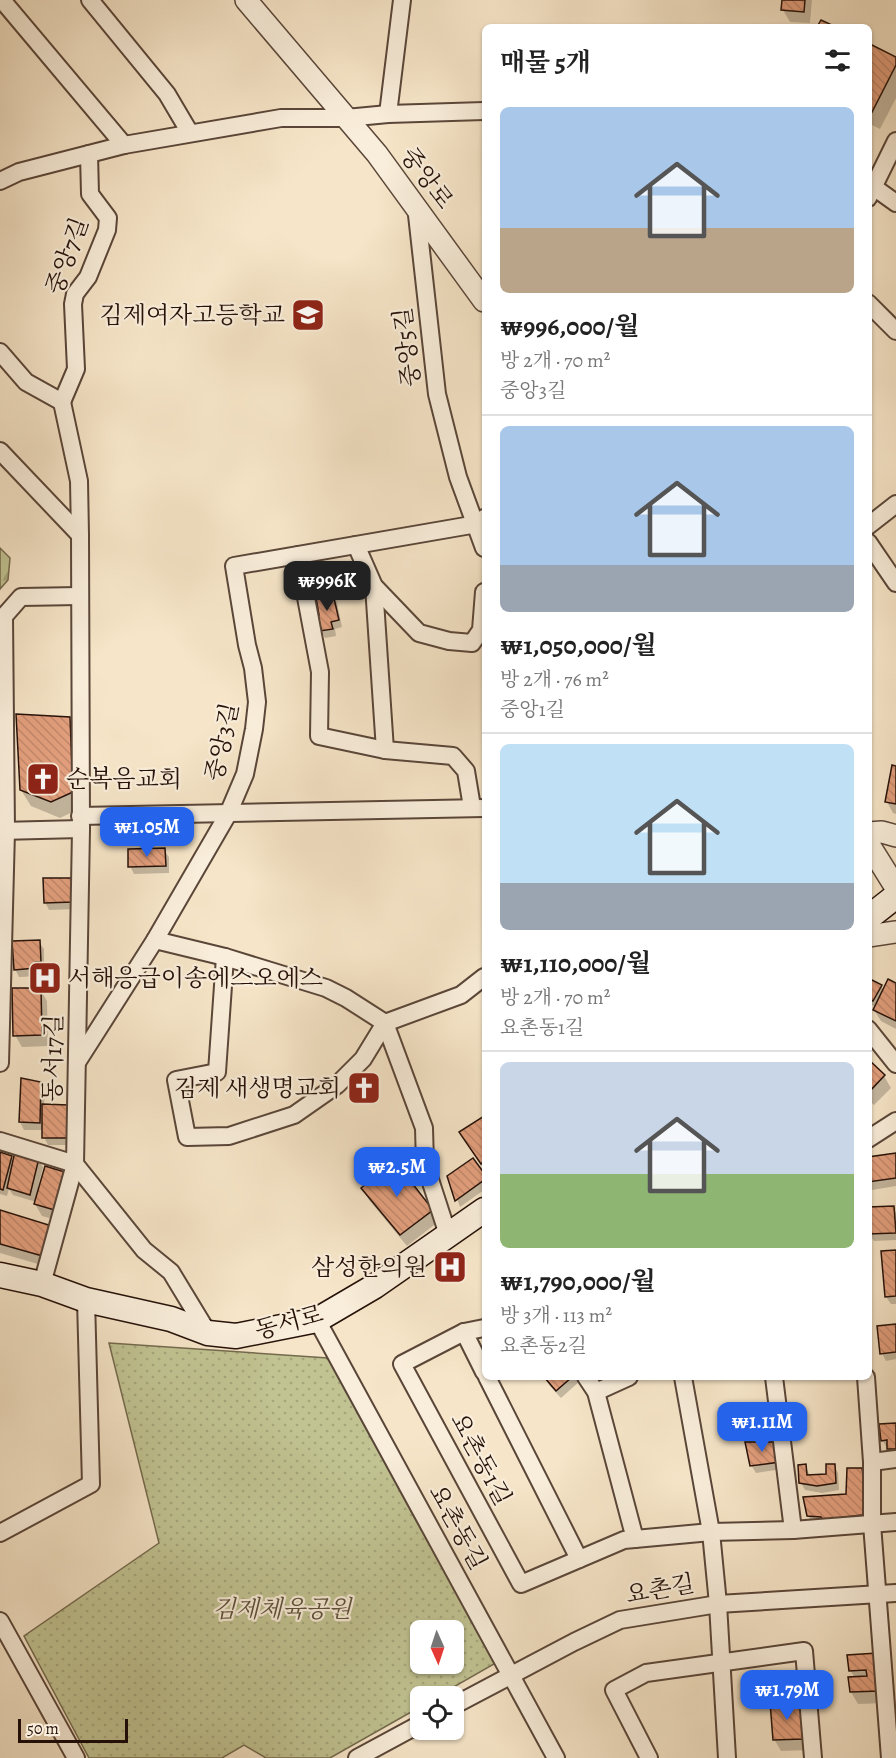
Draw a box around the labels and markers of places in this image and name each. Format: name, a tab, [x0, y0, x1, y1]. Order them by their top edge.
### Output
school or university icon: 김제여자고등학교	[290, 297, 326, 333]
place label: 김제여자고등학교	[100, 299, 285, 331]
pin: ₩996K	[285, 561, 369, 612]
church icon: 순복음교회	[25, 761, 61, 797]
place label: 순복음교회	[66, 763, 182, 795]
pin: ₩1.05M	[98, 807, 196, 858]
hospital icon: 서해응급이송에스오에스	[27, 960, 63, 996]
place label: 서해응급이송에스오에스	[68, 962, 323, 994]
church icon: 김제 새생명교회	[346, 1070, 382, 1106]
place label: 김제 새생명교회	[174, 1072, 341, 1104]
pin: ₩2.5M	[355, 1147, 439, 1198]
hospital icon: 삼성한의원	[432, 1249, 468, 1285]
place label: 삼성한의원	[311, 1251, 427, 1283]
pin: ₩1.11M	[713, 1402, 811, 1453]
pin: ₩1.79M	[738, 1670, 836, 1721]

